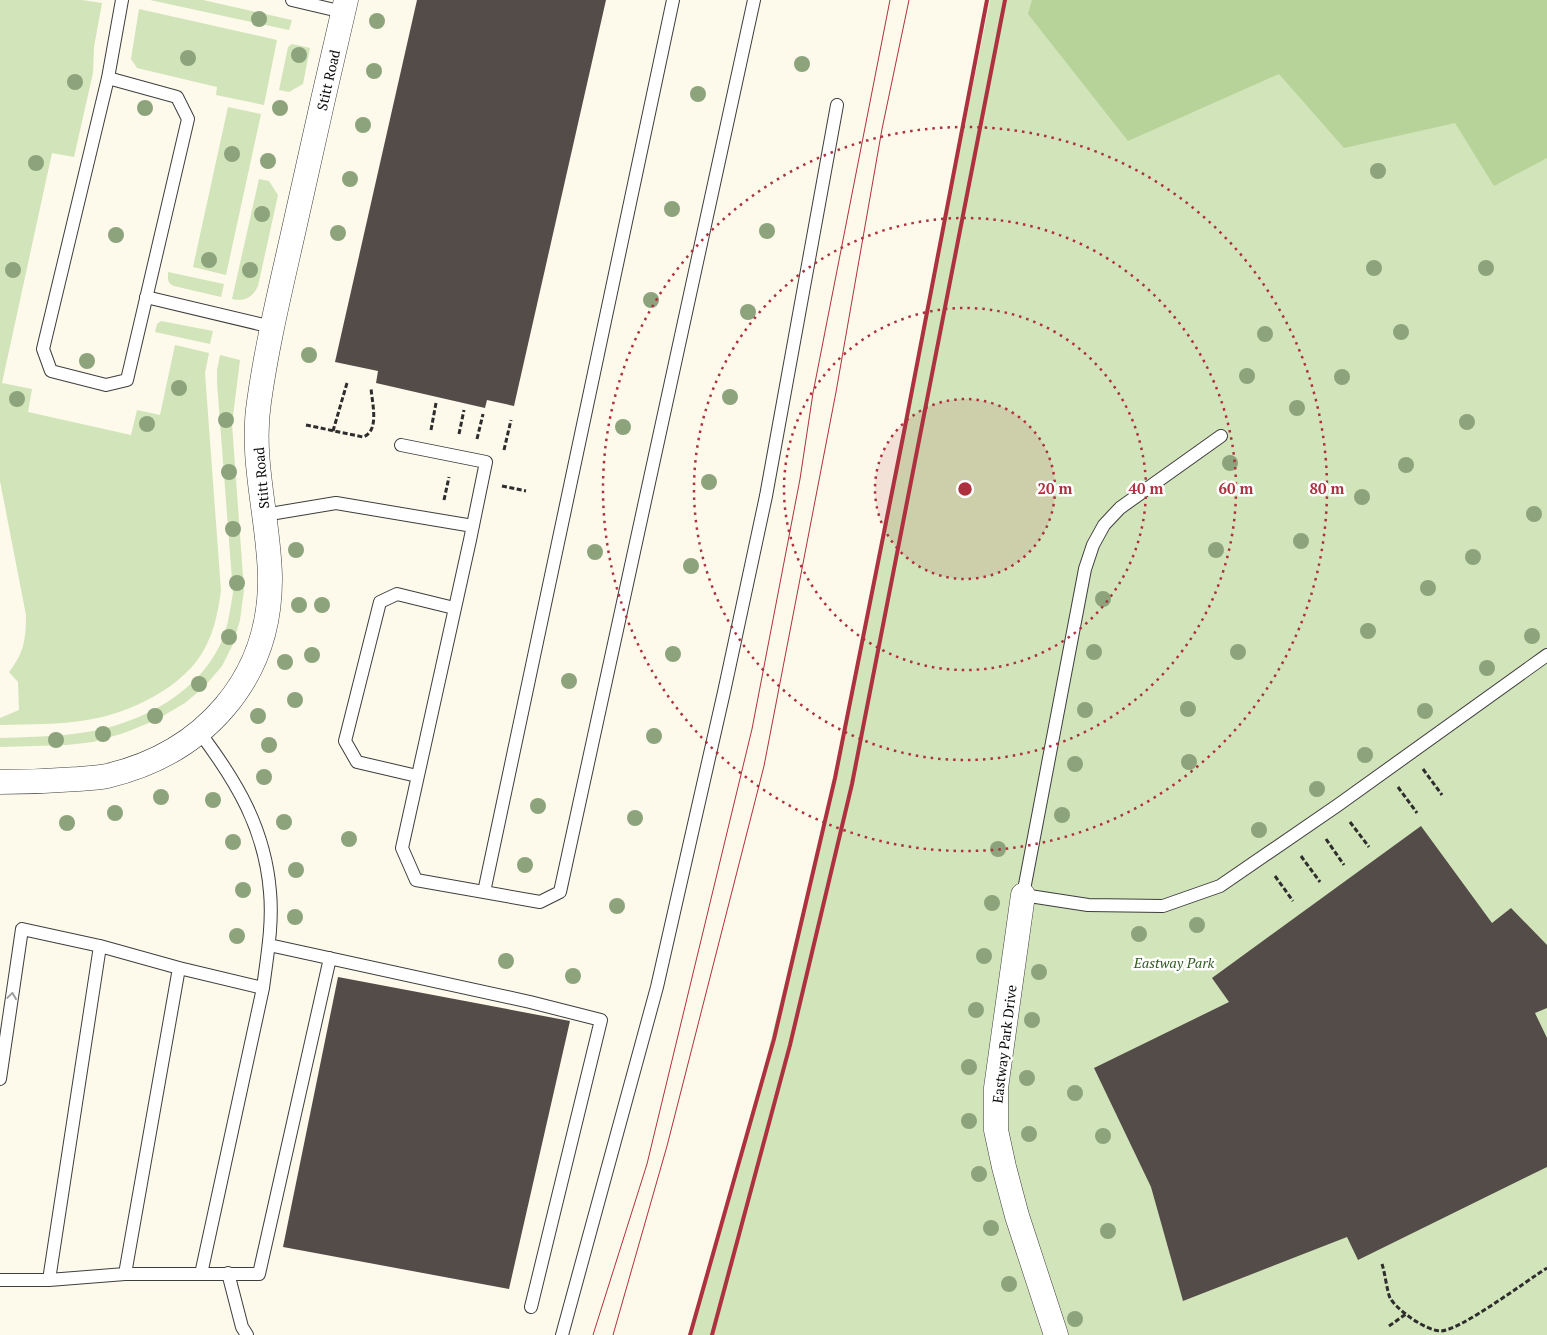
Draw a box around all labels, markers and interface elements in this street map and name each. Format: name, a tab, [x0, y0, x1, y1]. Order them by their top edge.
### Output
street label: Stitt Road	[312, 47, 344, 112]
street label: Stitt Road	[249, 446, 273, 510]
text: 20 m	[1038, 478, 1073, 498]
text: 40 m	[1129, 478, 1164, 498]
text: 60 m	[1219, 478, 1254, 498]
text: 80 m	[1310, 478, 1345, 498]
centre of rings	[956, 480, 974, 498]
park label: Eastway Park	[1133, 953, 1215, 972]
street label: Eastway Park Drive	[987, 984, 1021, 1104]
one-way arrow	[7, 991, 17, 1000]

